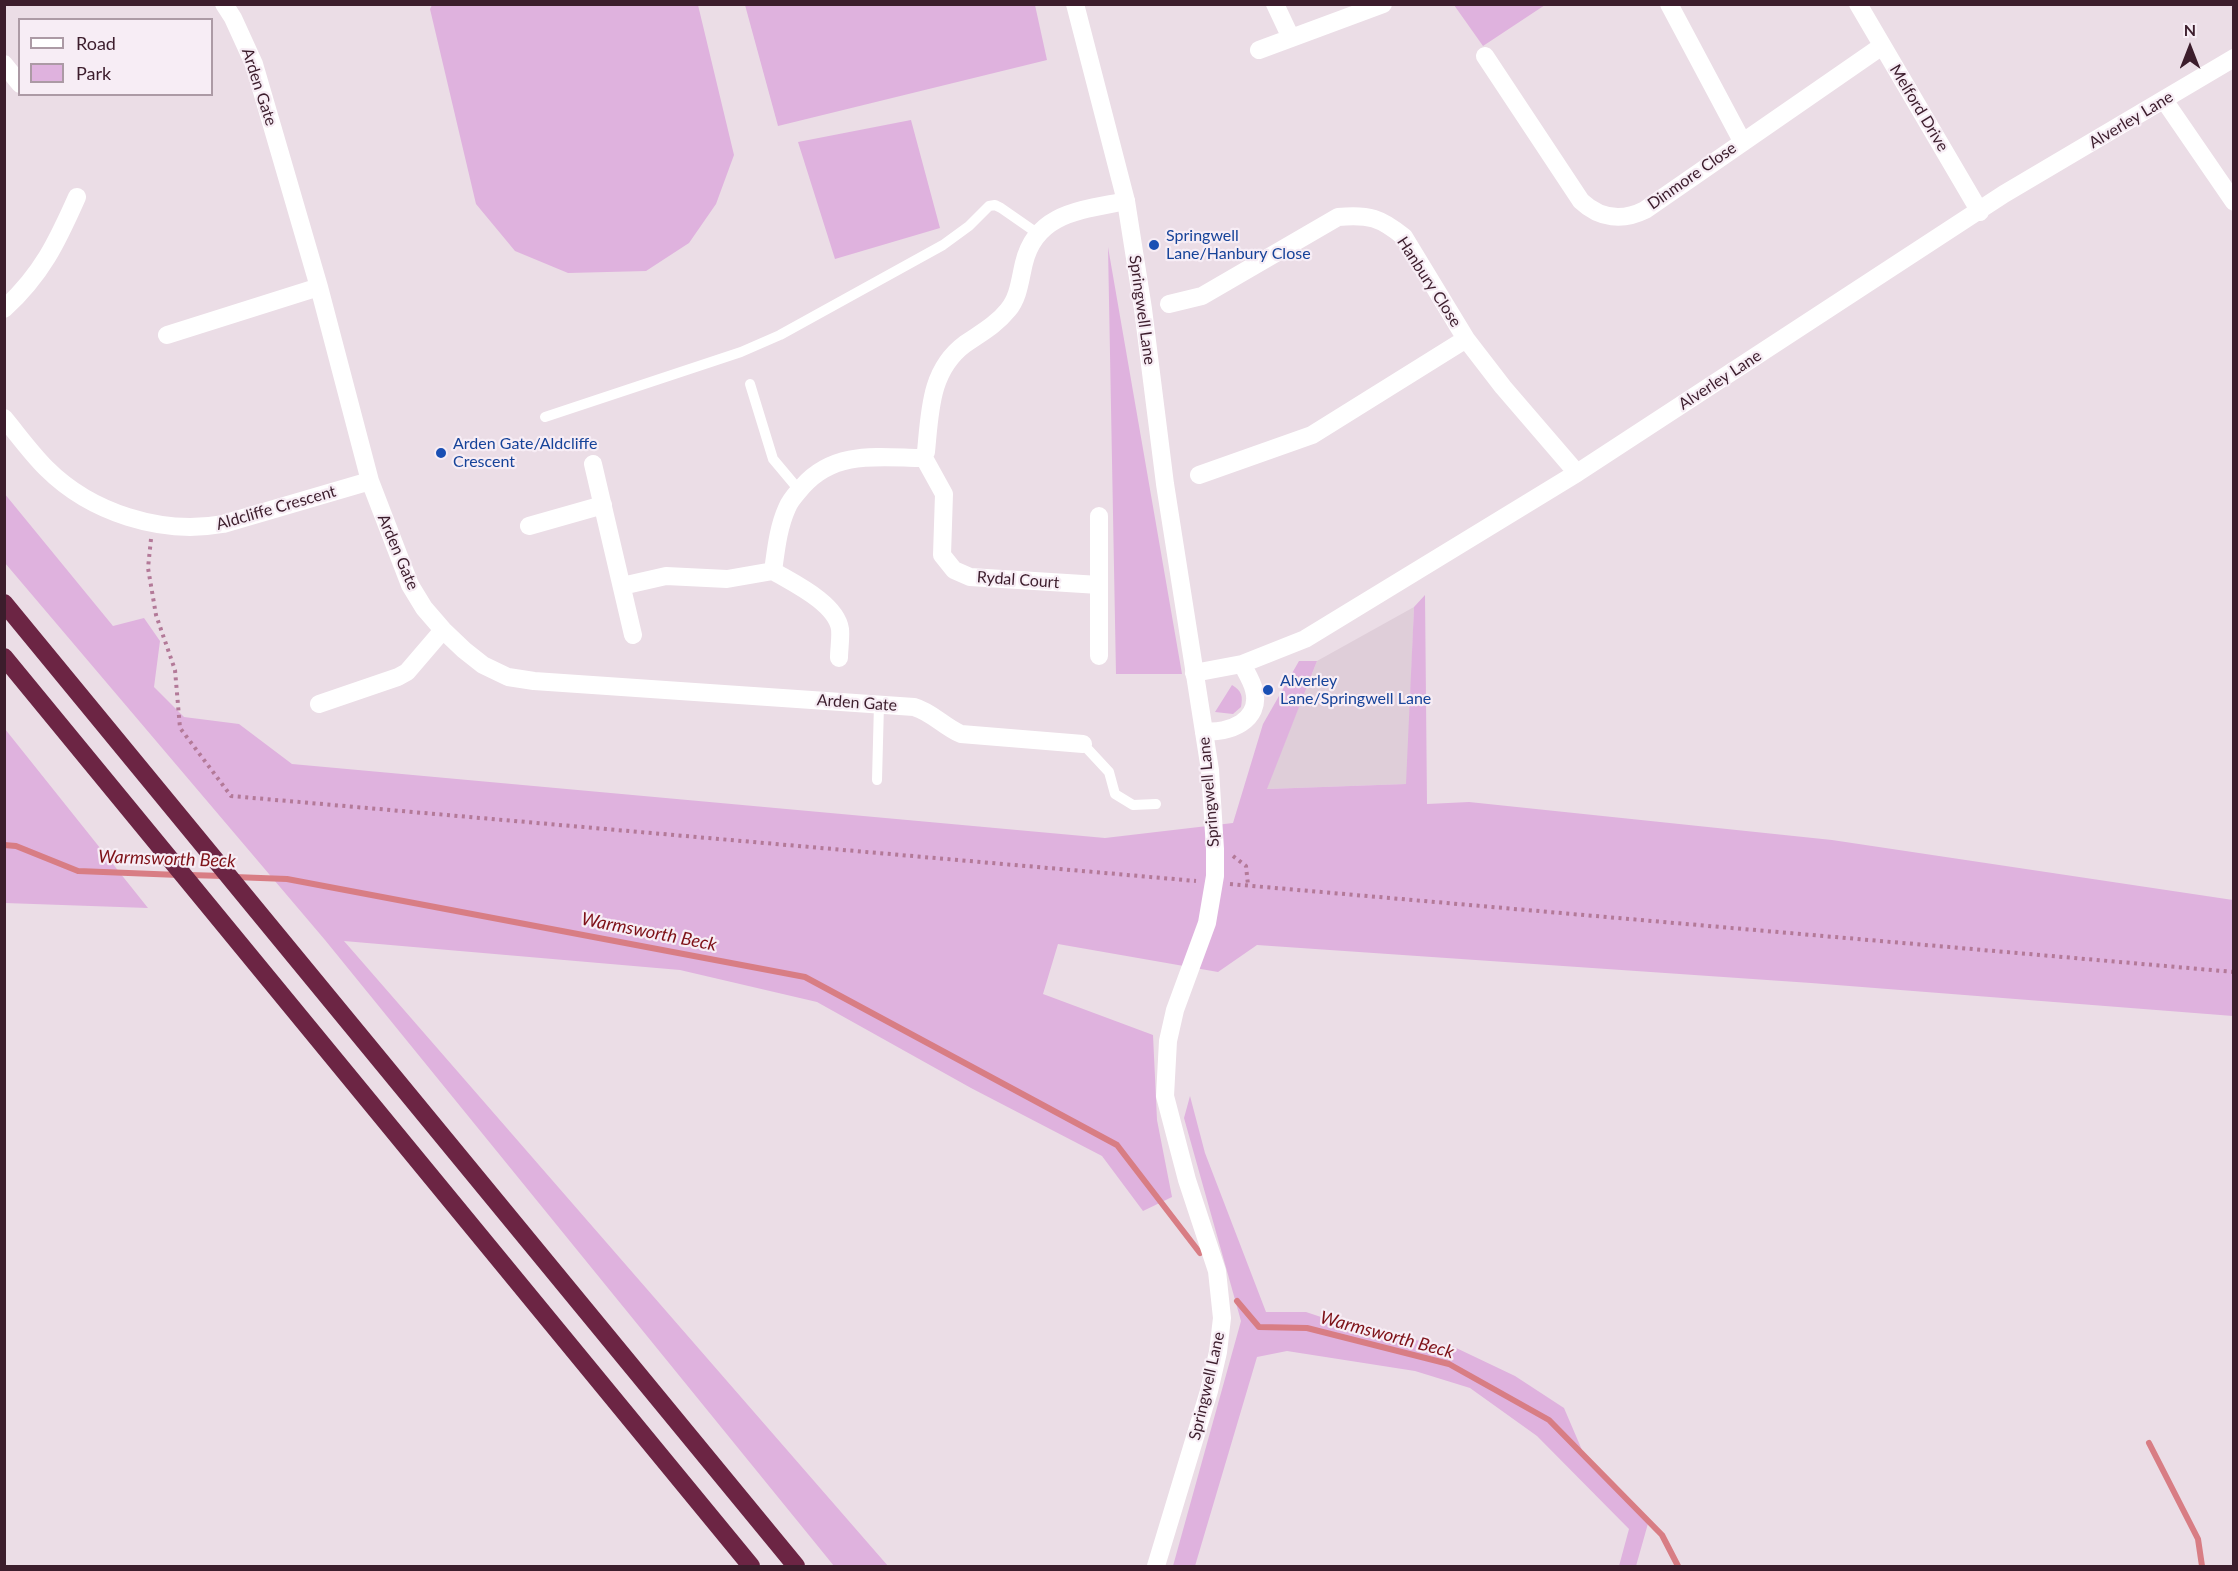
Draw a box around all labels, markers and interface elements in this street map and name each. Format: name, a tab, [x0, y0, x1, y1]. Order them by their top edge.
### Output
legend	[18, 18, 213, 96]
north arrow	[2160, 18, 2220, 78]
text: N	[2184, 20, 2196, 39]
text: Road	[76, 32, 116, 54]
street label: Arden Gate	[237, 46, 281, 128]
street label: Melford Drive	[1886, 61, 1952, 155]
text: Park	[76, 62, 111, 84]
street label: Alverley Lane	[2085, 87, 2177, 153]
street label: Dinmore Close	[1644, 138, 1740, 214]
place label: Springwell Lane/Hanbury Close	[1166, 226, 1311, 264]
street label: Hanbury Close	[1393, 233, 1465, 331]
marker: Springwell Lane/Hanbury Close	[1147, 238, 1161, 252]
street label: Springwell Lane	[1125, 254, 1159, 366]
street label: Alverley Lane	[1675, 346, 1765, 414]
place label: Arden Gate/Aldcliffe Crescent	[453, 434, 597, 472]
marker: Arden Gate/Aldcliffe Crescent	[434, 446, 448, 460]
street label: Aldcliffe Crescent	[214, 482, 338, 534]
street label: Arden Gate	[373, 511, 423, 593]
street label: Rydal Court	[976, 568, 1060, 592]
place label: Alverley Lane/Springwell Lane	[1280, 671, 1431, 709]
marker: Alverley Lane/Springwell Lane	[1261, 683, 1275, 697]
street label: Arden Gate	[816, 691, 898, 715]
street label: Springwell Lane	[1195, 736, 1223, 848]
water label: Warmsworth Beck	[98, 846, 236, 872]
water label: Warmsworth Beck	[579, 908, 719, 956]
water label: Warmsworth Beck	[1318, 1307, 1456, 1363]
street label: Springwell Lane	[1185, 1330, 1229, 1442]

